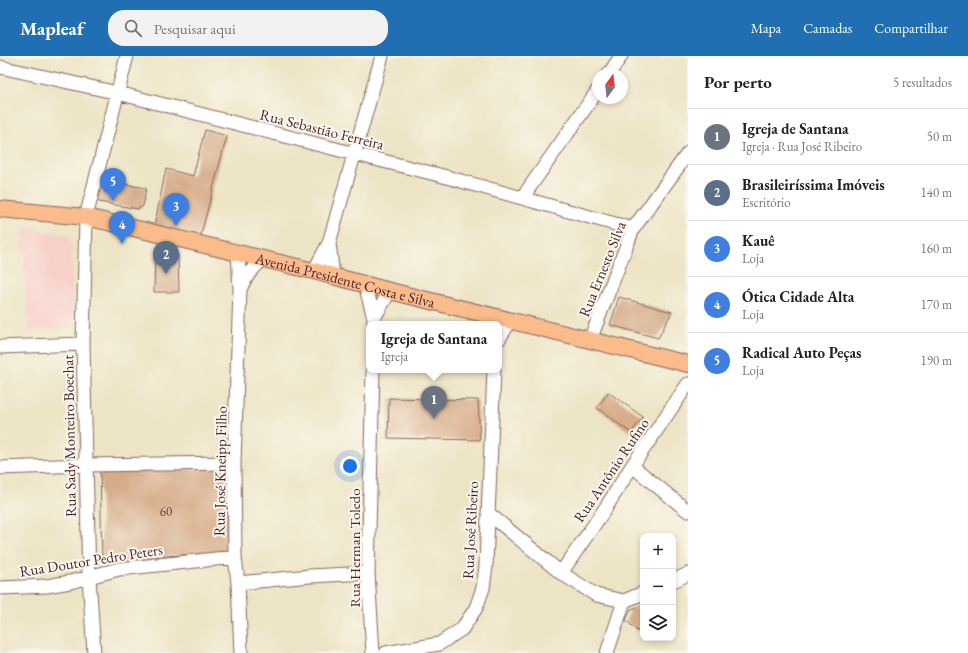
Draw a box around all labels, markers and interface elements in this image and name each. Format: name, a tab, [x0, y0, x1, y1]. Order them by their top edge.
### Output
search box	[108, 10, 388, 46]
text: Mapleaf	[20, 16, 84, 41]
icon: search	[122, 17, 144, 39]
text: Pesquisar aqui	[154, 19, 236, 38]
text: Mapa	[751, 19, 781, 37]
text: Camadas	[803, 19, 852, 37]
text: Compartilhar	[874, 19, 948, 37]
north arrow	[592, 68, 628, 104]
text: Por perto	[704, 71, 772, 93]
text: 5 resultados	[893, 74, 952, 91]
street label: Rua Sebastião Ferreira	[258, 104, 386, 154]
text: Igreja de Santana	[742, 119, 849, 138]
text: 1	[714, 128, 720, 145]
text: 50 m	[927, 128, 952, 145]
text: Igreja · Rua José Ribeiro	[742, 138, 862, 155]
pin: 5	[100, 168, 126, 201]
text: Brasileiríssima Imóveis	[742, 175, 885, 194]
text: 2	[714, 184, 720, 201]
text: 140 m	[921, 184, 952, 201]
pin: 3	[163, 193, 189, 226]
text: Escritório	[742, 194, 791, 211]
pin: 4	[109, 211, 135, 244]
street label: Rua Ernesto Silva	[574, 218, 630, 320]
text: Kauê	[742, 231, 775, 250]
text: 3	[714, 240, 720, 257]
text: 160 m	[921, 240, 952, 257]
pin: 2	[153, 241, 179, 274]
street label: Avenida Presidente Costa e Silva	[253, 248, 437, 311]
text: Loja	[742, 250, 764, 267]
text: Ótica Cidade Alta	[742, 287, 854, 306]
text: 4	[714, 296, 720, 313]
text: 170 m	[921, 296, 952, 313]
text: Loja	[742, 306, 764, 323]
popup	[366, 321, 502, 373]
text: Igreja de Santana	[381, 329, 487, 348]
text: Radical Auto Peças	[742, 343, 861, 362]
text: Igreja	[381, 348, 408, 365]
text: 5	[714, 352, 720, 369]
text: 190 m	[921, 352, 952, 369]
street label: Rua Sady Monteiro Boechat	[58, 354, 80, 517]
text: Loja	[742, 362, 764, 379]
pin: 1	[421, 386, 447, 419]
street label: Rua José Kneipp Filho	[209, 406, 231, 536]
street label: Rua Antônio Rufino	[569, 414, 653, 526]
your location	[340, 456, 360, 476]
street label: Rua José Ribeiro	[458, 481, 482, 579]
street label: Rua Herman Toledo	[345, 488, 364, 608]
house number: 60	[160, 503, 172, 520]
map controls	[640, 533, 676, 641]
button: +	[640, 533, 676, 569]
street label: Rua Doutor Pedro Peters	[18, 539, 164, 581]
button: −	[640, 569, 676, 605]
button: layers	[640, 605, 676, 641]

